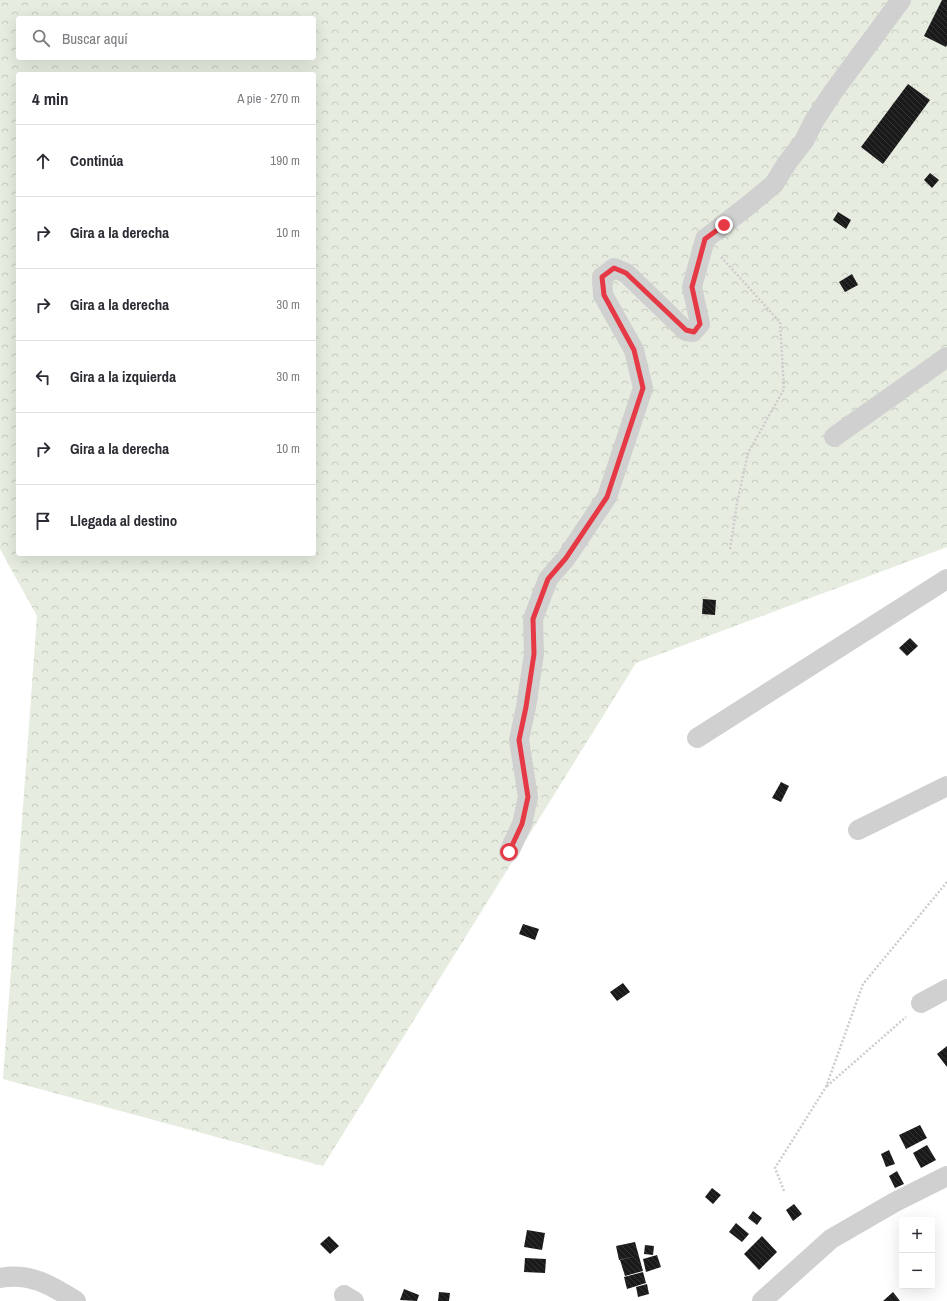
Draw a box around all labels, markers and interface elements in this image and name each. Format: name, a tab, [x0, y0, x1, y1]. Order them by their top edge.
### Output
search box	[16, 16, 316, 60]
icon: search	[30, 27, 52, 49]
text: Buscar aquí	[62, 28, 128, 49]
text: 4 min	[32, 87, 68, 110]
text: A pie · 270 m	[237, 90, 300, 107]
icon: ahead	[32, 150, 54, 172]
text: Continúa	[70, 150, 123, 171]
text: 190 m	[270, 152, 300, 169]
route end	[715, 216, 733, 234]
icon: right	[32, 222, 54, 244]
text: Gira a la derecha	[70, 222, 169, 243]
text: 10 m	[276, 224, 300, 241]
icon: right	[32, 294, 54, 316]
text: Gira a la derecha	[70, 294, 169, 315]
text: 30 m	[276, 296, 300, 313]
icon: left	[32, 366, 54, 388]
text: Gira a la izquierda	[70, 366, 176, 387]
text: 30 m	[276, 368, 300, 385]
icon: right	[32, 438, 54, 460]
text: Gira a la derecha	[70, 438, 169, 459]
text: 10 m	[276, 440, 300, 457]
icon: arrive	[32, 510, 54, 532]
text: Llegada al destino	[70, 510, 177, 531]
route start	[500, 843, 518, 861]
map controls	[899, 1217, 935, 1289]
button: +	[899, 1217, 935, 1253]
button: −	[899, 1253, 935, 1289]

